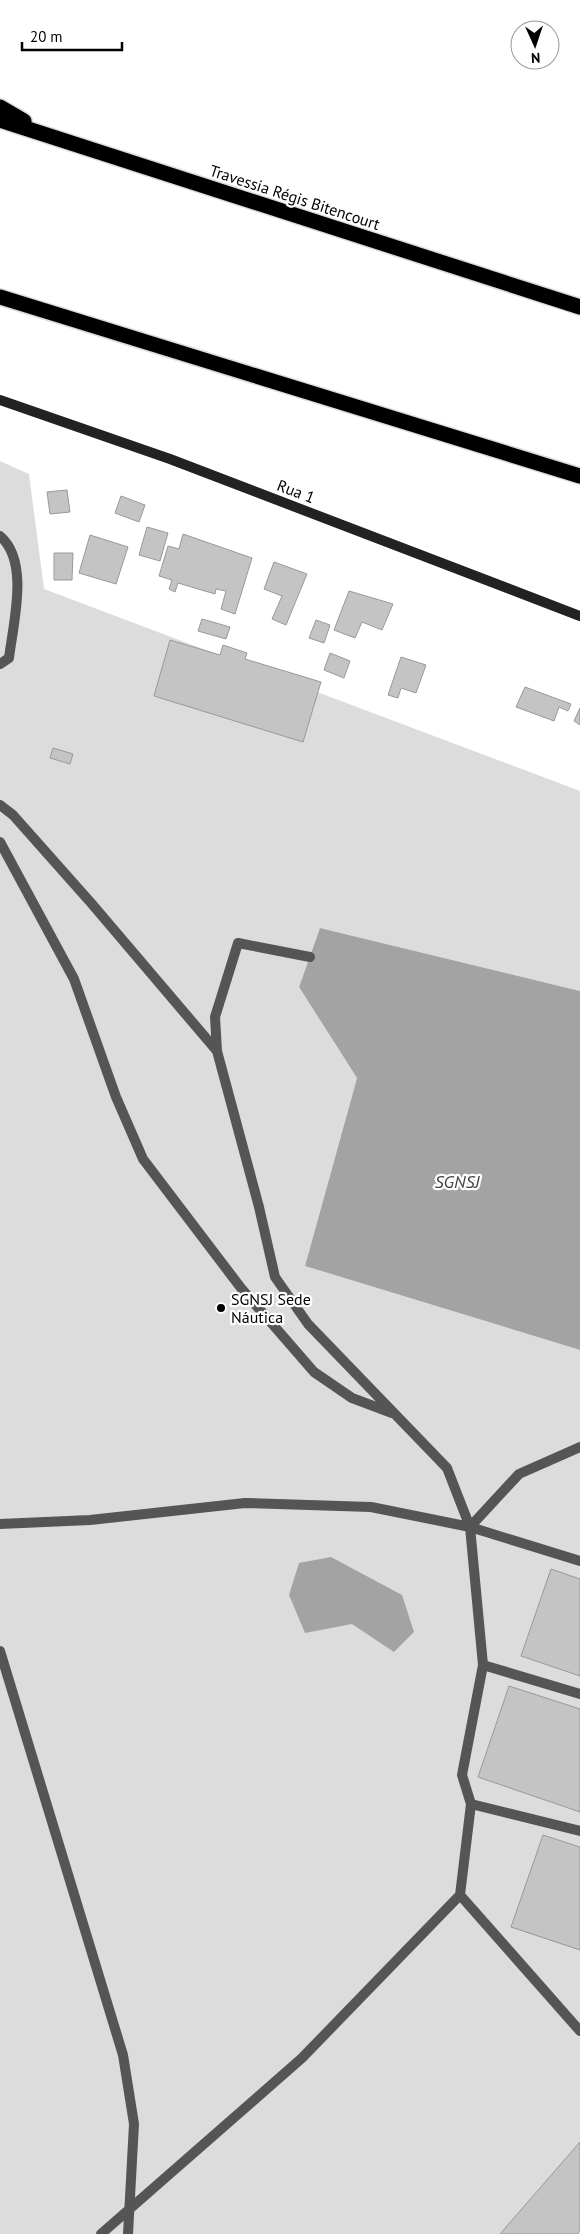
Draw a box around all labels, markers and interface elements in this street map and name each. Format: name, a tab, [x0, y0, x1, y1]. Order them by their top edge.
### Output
scale bar	[22, 20, 122, 52]
north arrow	[510, 20, 560, 70]
text: 20 m	[30, 27, 63, 46]
text: N	[531, 49, 541, 67]
street label: Travessia Régis Bitencourt	[207, 160, 383, 234]
street label: Rua 1	[274, 475, 318, 507]
water label: SGNSJ	[434, 1170, 481, 1193]
place label: SGNSJ Sede Náutica	[231, 1289, 311, 1327]
marker: SGNSJ Sede Náutica	[215, 1302, 227, 1314]

